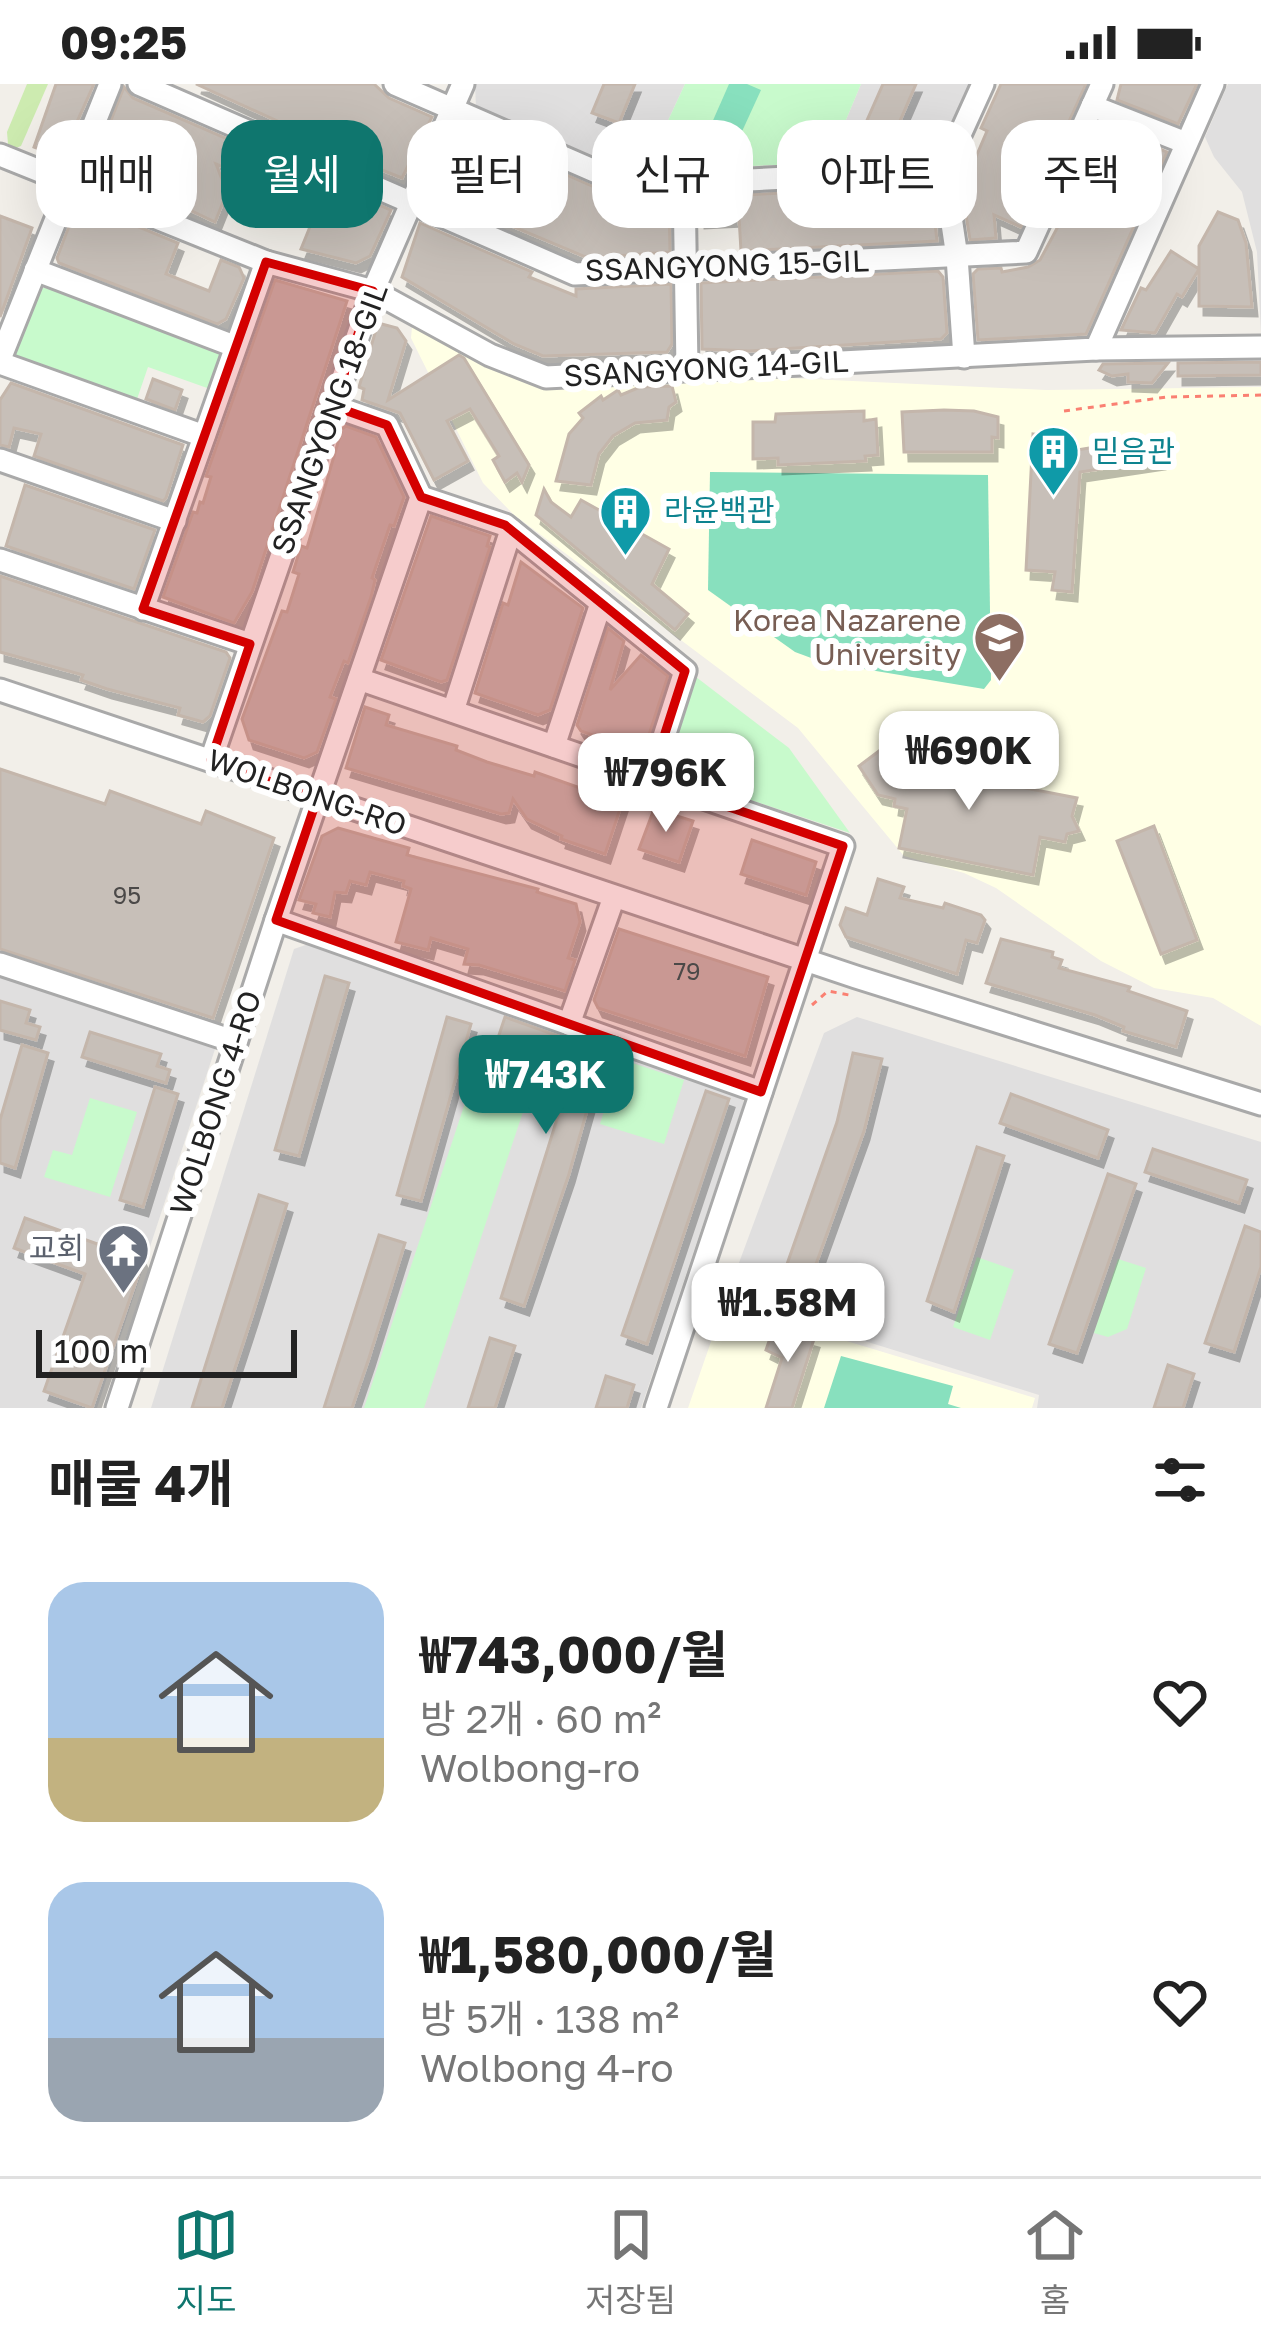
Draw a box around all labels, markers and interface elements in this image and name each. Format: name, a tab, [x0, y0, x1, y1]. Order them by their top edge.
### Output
text: 09:25	[60, 15, 187, 69]
chip: 매매	[36, 120, 197, 228]
chip: 월세	[221, 120, 383, 228]
chip: 필터	[407, 120, 568, 228]
chip: 신규	[592, 120, 753, 228]
chip: 아파트	[777, 120, 977, 228]
chip: 주택	[1001, 120, 1162, 228]
street label: SSANGYONG 15-GIL	[584, 242, 870, 288]
street label: SSANGYONG 18-GIL	[263, 279, 395, 559]
street label: SSANGYONG 14-GIL	[563, 343, 849, 393]
building icon: 믿음관	[1025, 424, 1081, 498]
place label: 믿음관	[1092, 433, 1175, 469]
building icon: 라윤백관	[597, 483, 653, 557]
place label: 라윤백관	[664, 492, 774, 528]
place label: Korea Nazarene University	[733, 602, 961, 672]
school or university icon: Korea Nazarene University	[972, 610, 1028, 684]
pin: ₩690K	[885, 711, 1053, 813]
text: ₩690K	[906, 726, 1032, 773]
pin: ₩796K	[582, 733, 750, 835]
street label: WOLBONG-RO	[203, 741, 411, 843]
text: ₩796K	[605, 748, 727, 795]
house number: 95	[113, 880, 141, 909]
house number: 79	[673, 956, 701, 985]
street label: WOLBONG 4-RO	[162, 986, 268, 1219]
pin: ₩743K	[462, 1035, 630, 1137]
text: ₩743K	[486, 1050, 606, 1097]
temple icon: 교회	[95, 1221, 151, 1295]
place label: 교회	[29, 1230, 84, 1266]
pin: ₩1.58M	[690, 1263, 886, 1365]
text: ₩1.58M	[718, 1278, 858, 1325]
scale bar	[36, 1324, 297, 1377]
text: 100 m	[54, 1331, 148, 1370]
icon: filters	[1147, 1447, 1213, 1513]
text: 매물 4개	[48, 1452, 233, 1513]
text: ₩743,000/월	[420, 1623, 728, 1684]
icon: home	[144, 1630, 288, 1774]
icon: heart	[1147, 1669, 1213, 1735]
text: 방 2개 · 60 m²	[420, 1695, 661, 1742]
text: Wolbong-ro	[420, 1744, 640, 1791]
text: ₩1,580,000/월	[420, 1923, 777, 1984]
icon: home	[144, 1930, 288, 2074]
icon: heart	[1147, 1969, 1213, 2035]
text: 방 5개 · 138 m²	[420, 1995, 679, 2042]
text: Wolbong 4-ro	[420, 2044, 674, 2091]
tab: 지도	[173, 2202, 239, 2322]
tab: 저장됨	[585, 2202, 676, 2322]
tab: 홈	[1022, 2202, 1088, 2322]

